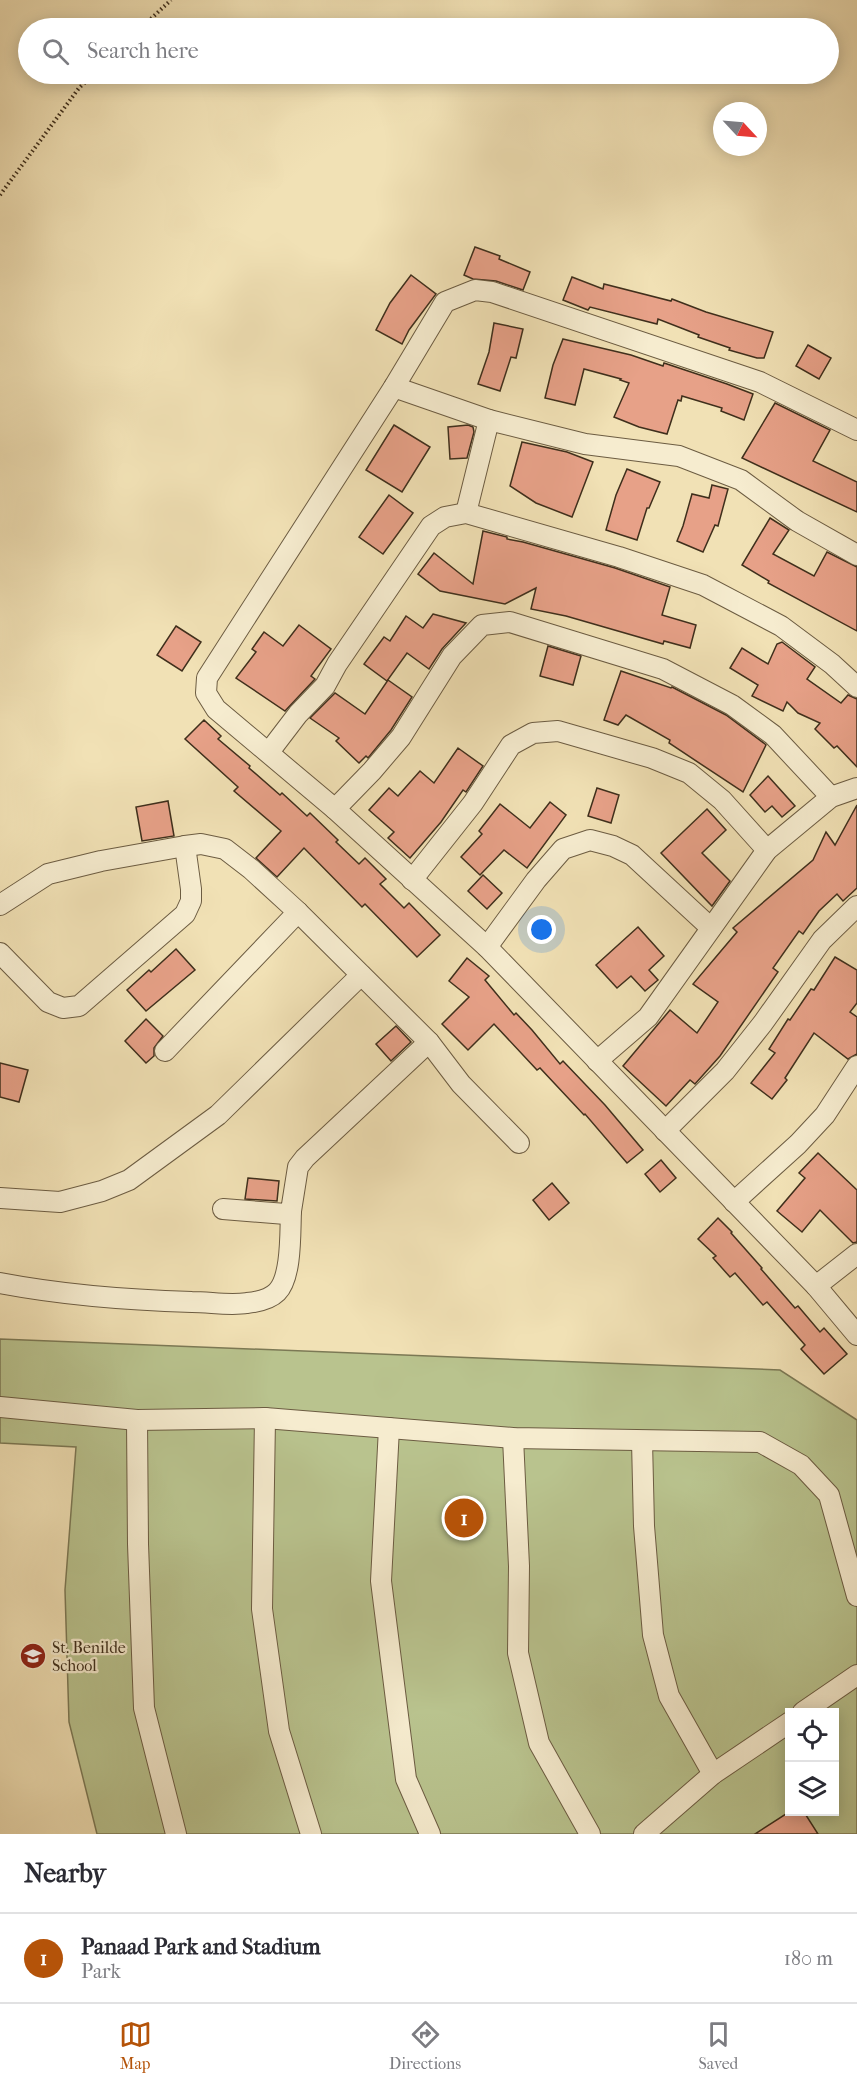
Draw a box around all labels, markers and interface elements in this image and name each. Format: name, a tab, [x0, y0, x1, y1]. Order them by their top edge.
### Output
search box	[18, 18, 839, 84]
icon: search	[39, 35, 72, 68]
text: Search here	[87, 38, 199, 64]
north arrow	[713, 102, 767, 156]
your location	[527, 915, 556, 944]
pin: 1	[444, 1496, 484, 1540]
place label: St. Benilde School	[52, 1638, 126, 1675]
school or university icon: St. Benilde School	[18, 1641, 48, 1671]
map controls	[785, 1708, 839, 1816]
button: locate	[785, 1708, 839, 1762]
button: layers	[785, 1762, 839, 1816]
text: Nearby	[24, 1858, 106, 1889]
text: Panaad Park and Stadium	[81, 1934, 320, 1960]
text: 1	[40, 1947, 47, 1970]
text: 180 m	[784, 1947, 833, 1970]
text: Park	[81, 1960, 121, 1983]
tab: Map	[119, 2018, 152, 2073]
tab: Directions	[389, 2018, 461, 2073]
tab: Saved	[699, 2018, 738, 2073]

